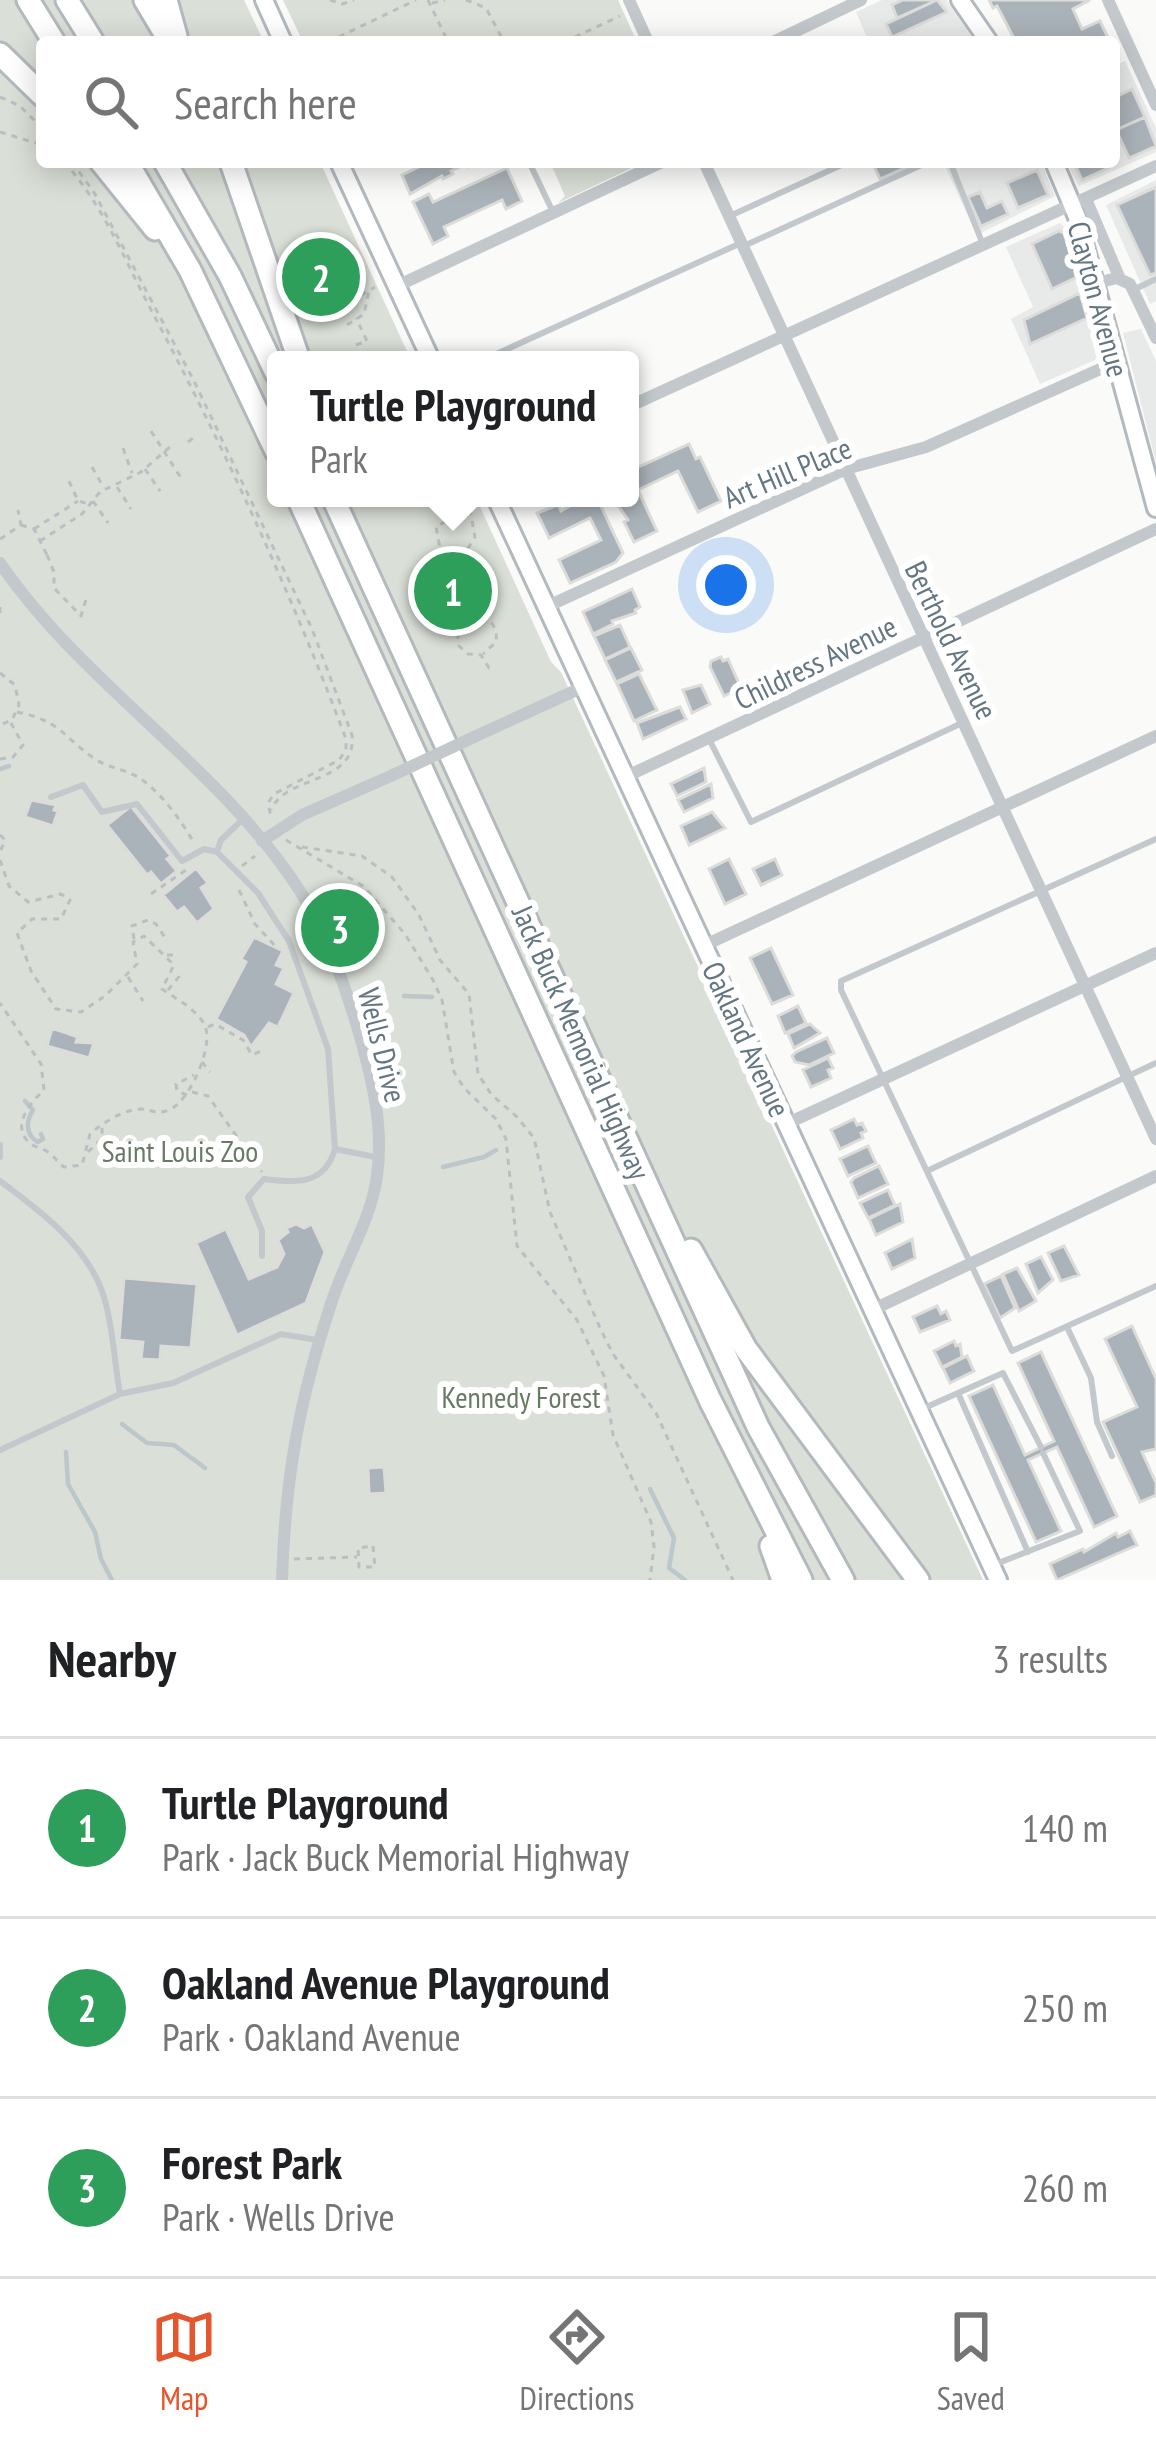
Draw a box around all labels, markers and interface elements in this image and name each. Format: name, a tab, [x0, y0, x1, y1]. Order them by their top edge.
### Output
search box	[36, 36, 1120, 168]
icon: search	[78, 69, 144, 135]
text: Search here	[174, 73, 357, 131]
street label: Clayton Avenue	[1060, 217, 1138, 381]
pin: 2	[282, 232, 360, 322]
popup	[267, 351, 639, 507]
text: Turtle Playground	[310, 375, 596, 433]
street label: Art Hill Place	[717, 428, 857, 516]
text: Park	[310, 433, 368, 484]
pin: 1	[414, 546, 492, 636]
street label: Berthold Avenue	[897, 554, 1007, 726]
your location	[696, 555, 756, 615]
street label: Childress Avenue	[727, 606, 903, 718]
pin: 3	[301, 883, 379, 973]
street label: Jack Buck Memorial Highway	[504, 898, 660, 1186]
street label: Oakland Avenue	[694, 955, 800, 1123]
street label: Wells Drive	[350, 984, 416, 1106]
park label: Saint Louis Zoo	[102, 1131, 258, 1170]
park label: Kennedy Forest	[442, 1377, 601, 1416]
text: Nearby	[48, 1625, 176, 1691]
text: 3 results	[992, 1633, 1108, 1684]
text: Turtle Playground	[162, 1773, 449, 1831]
text: 1	[78, 1802, 96, 1853]
text: 140 m	[1022, 1802, 1108, 1853]
text: Park · Jack Buck Memorial Highway	[162, 1831, 629, 1882]
text: Oakland Avenue Playground	[162, 1953, 610, 2011]
text: 2	[78, 1982, 96, 2033]
text: 250 m	[1022, 1982, 1108, 2033]
text: Park · Oakland Avenue	[162, 2011, 461, 2062]
text: Forest Park	[162, 2133, 342, 2191]
text: 3	[78, 2162, 96, 2213]
text: 260 m	[1022, 2162, 1108, 2213]
text: Park · Wells Drive	[162, 2191, 395, 2242]
tab: Map	[151, 2304, 217, 2419]
tab: Directions	[520, 2304, 634, 2419]
tab: Saved	[937, 2304, 1005, 2419]

